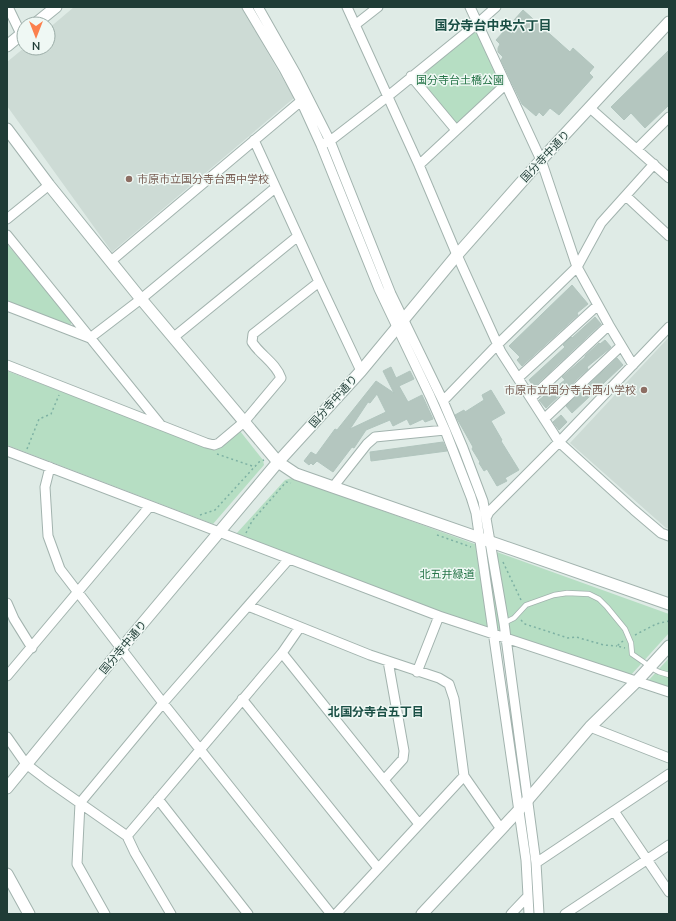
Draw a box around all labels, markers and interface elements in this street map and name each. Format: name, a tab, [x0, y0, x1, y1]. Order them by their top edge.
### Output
north arrow	[16, 16, 56, 56]
district label: 国分寺台中央六丁目	[434, 17, 552, 33]
text: N	[32, 39, 40, 53]
park label: 国分寺台土橋公園	[416, 73, 504, 87]
street label: 国分寺中通り	[517, 127, 573, 185]
place label: 市原市立国分寺台西中学校	[137, 172, 269, 186]
marker: 市原市立国分寺台西中学校	[124, 174, 134, 184]
street label: 国分寺中通り	[306, 372, 360, 430]
place label: 市原市立国分寺台西小学校	[504, 383, 636, 397]
marker: 市原市立国分寺台西小学校	[639, 385, 649, 395]
park label: 北五井緑道	[420, 567, 475, 581]
street label: 国分寺中通り	[96, 617, 150, 677]
district label: 北国分寺台五丁目	[328, 704, 424, 719]

